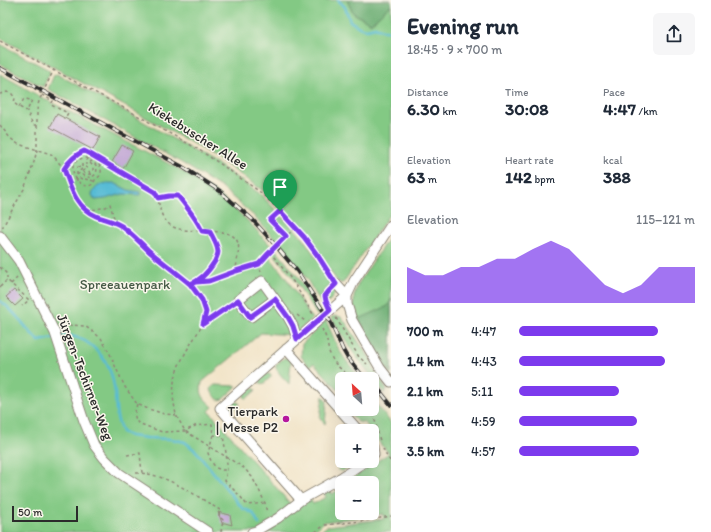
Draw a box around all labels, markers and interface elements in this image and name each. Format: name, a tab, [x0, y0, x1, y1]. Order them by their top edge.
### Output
text: Evening run	[407, 13, 519, 40]
button: share	[653, 13, 695, 55]
text: 18:45 · 9 × 700 m	[407, 42, 502, 57]
text: Distance	[407, 86, 448, 99]
text: Time	[505, 86, 528, 99]
text: Pace	[603, 86, 625, 99]
street label: Kiekebuscher Allee	[145, 99, 251, 174]
text: 6.30	[407, 99, 440, 119]
text: 30:08	[505, 99, 549, 119]
text: 4:47	[603, 99, 636, 119]
text: km	[440, 105, 457, 118]
text: /km	[636, 105, 658, 118]
text: Elevation	[407, 154, 451, 167]
text: Heart rate	[505, 154, 554, 167]
text: kcal	[603, 154, 623, 167]
text: 63	[407, 167, 425, 187]
text: 142	[505, 167, 532, 187]
text: 388	[603, 167, 631, 187]
pin	[263, 170, 297, 211]
text: m	[425, 173, 437, 186]
text: bpm	[532, 173, 555, 186]
icon: arrive	[269, 176, 291, 198]
text: Elevation	[407, 212, 459, 227]
text: 115–121 m	[636, 212, 695, 227]
park label: Spreeauenpark	[80, 276, 171, 293]
street label: Jürgen-Tschirner-Weg	[53, 311, 117, 443]
text: 700 m	[407, 324, 443, 339]
text: 4:47	[471, 324, 496, 339]
text: 1.4 km	[407, 354, 444, 369]
text: 4:43	[471, 354, 497, 369]
north arrow	[335, 372, 379, 416]
map controls	[335, 372, 379, 520]
text: 2.1 km	[407, 384, 443, 399]
text: 5:11	[471, 384, 493, 399]
place label: Tierpark | Messe P2	[216, 403, 279, 436]
marker: Tierpark | Messe P2	[281, 414, 291, 424]
text: 2.8 km	[407, 414, 444, 429]
text: 4:59	[471, 414, 496, 429]
button: +	[335, 424, 379, 468]
text: 3.5 km	[407, 444, 444, 459]
text: 4:57	[471, 444, 495, 459]
button: −	[335, 476, 379, 520]
scale bar	[12, 504, 78, 523]
text: 50 m	[18, 506, 42, 519]

